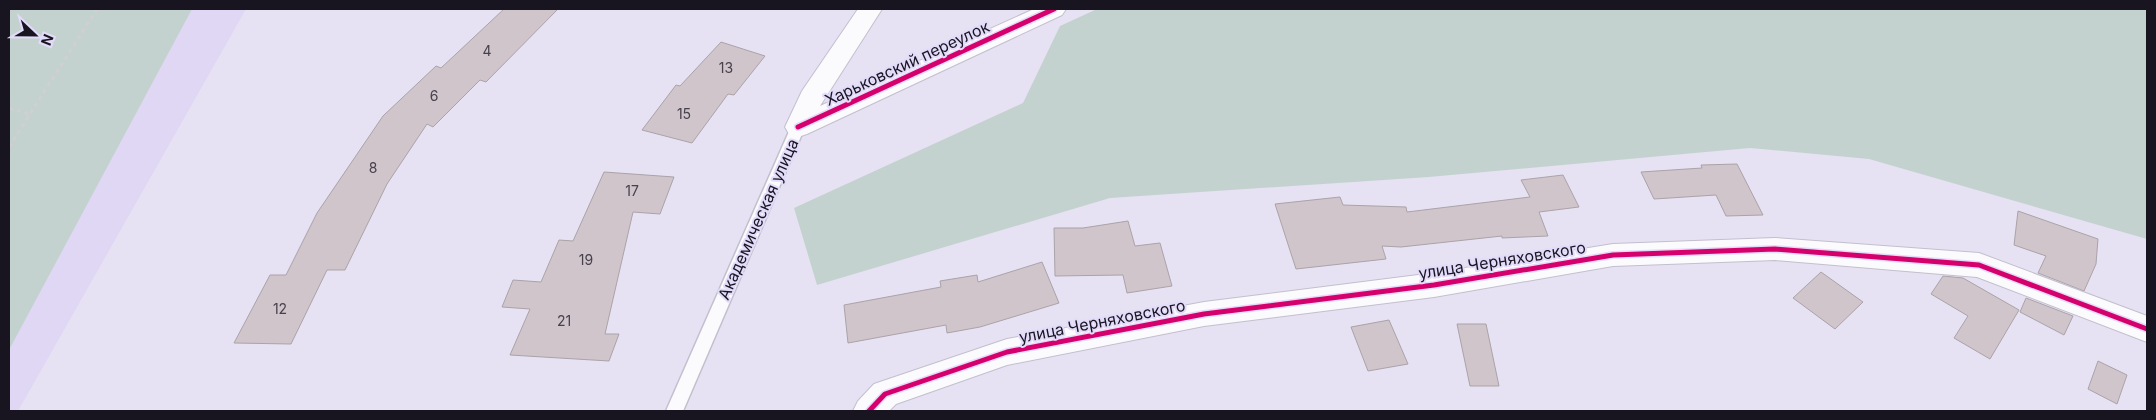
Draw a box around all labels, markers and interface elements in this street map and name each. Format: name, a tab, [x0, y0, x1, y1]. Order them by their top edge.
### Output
north arrow	[10, 10, 60, 60]
street label: Харьковский переулок	[822, 16, 993, 110]
text: N	[38, 32, 57, 48]
house number: 4	[482, 42, 492, 59]
house number: 13	[719, 59, 733, 76]
house number: 6	[430, 87, 438, 104]
house number: 15	[677, 105, 691, 122]
street label: Академическая улица	[713, 135, 803, 303]
house number: 8	[369, 159, 377, 176]
house number: 17	[625, 182, 639, 199]
street label: улица Черняховского	[1417, 237, 1587, 283]
house number: 19	[579, 251, 593, 268]
street label: улица Черняховского	[1017, 295, 1187, 347]
house number: 12	[273, 300, 287, 317]
house number: 21	[557, 312, 571, 329]

